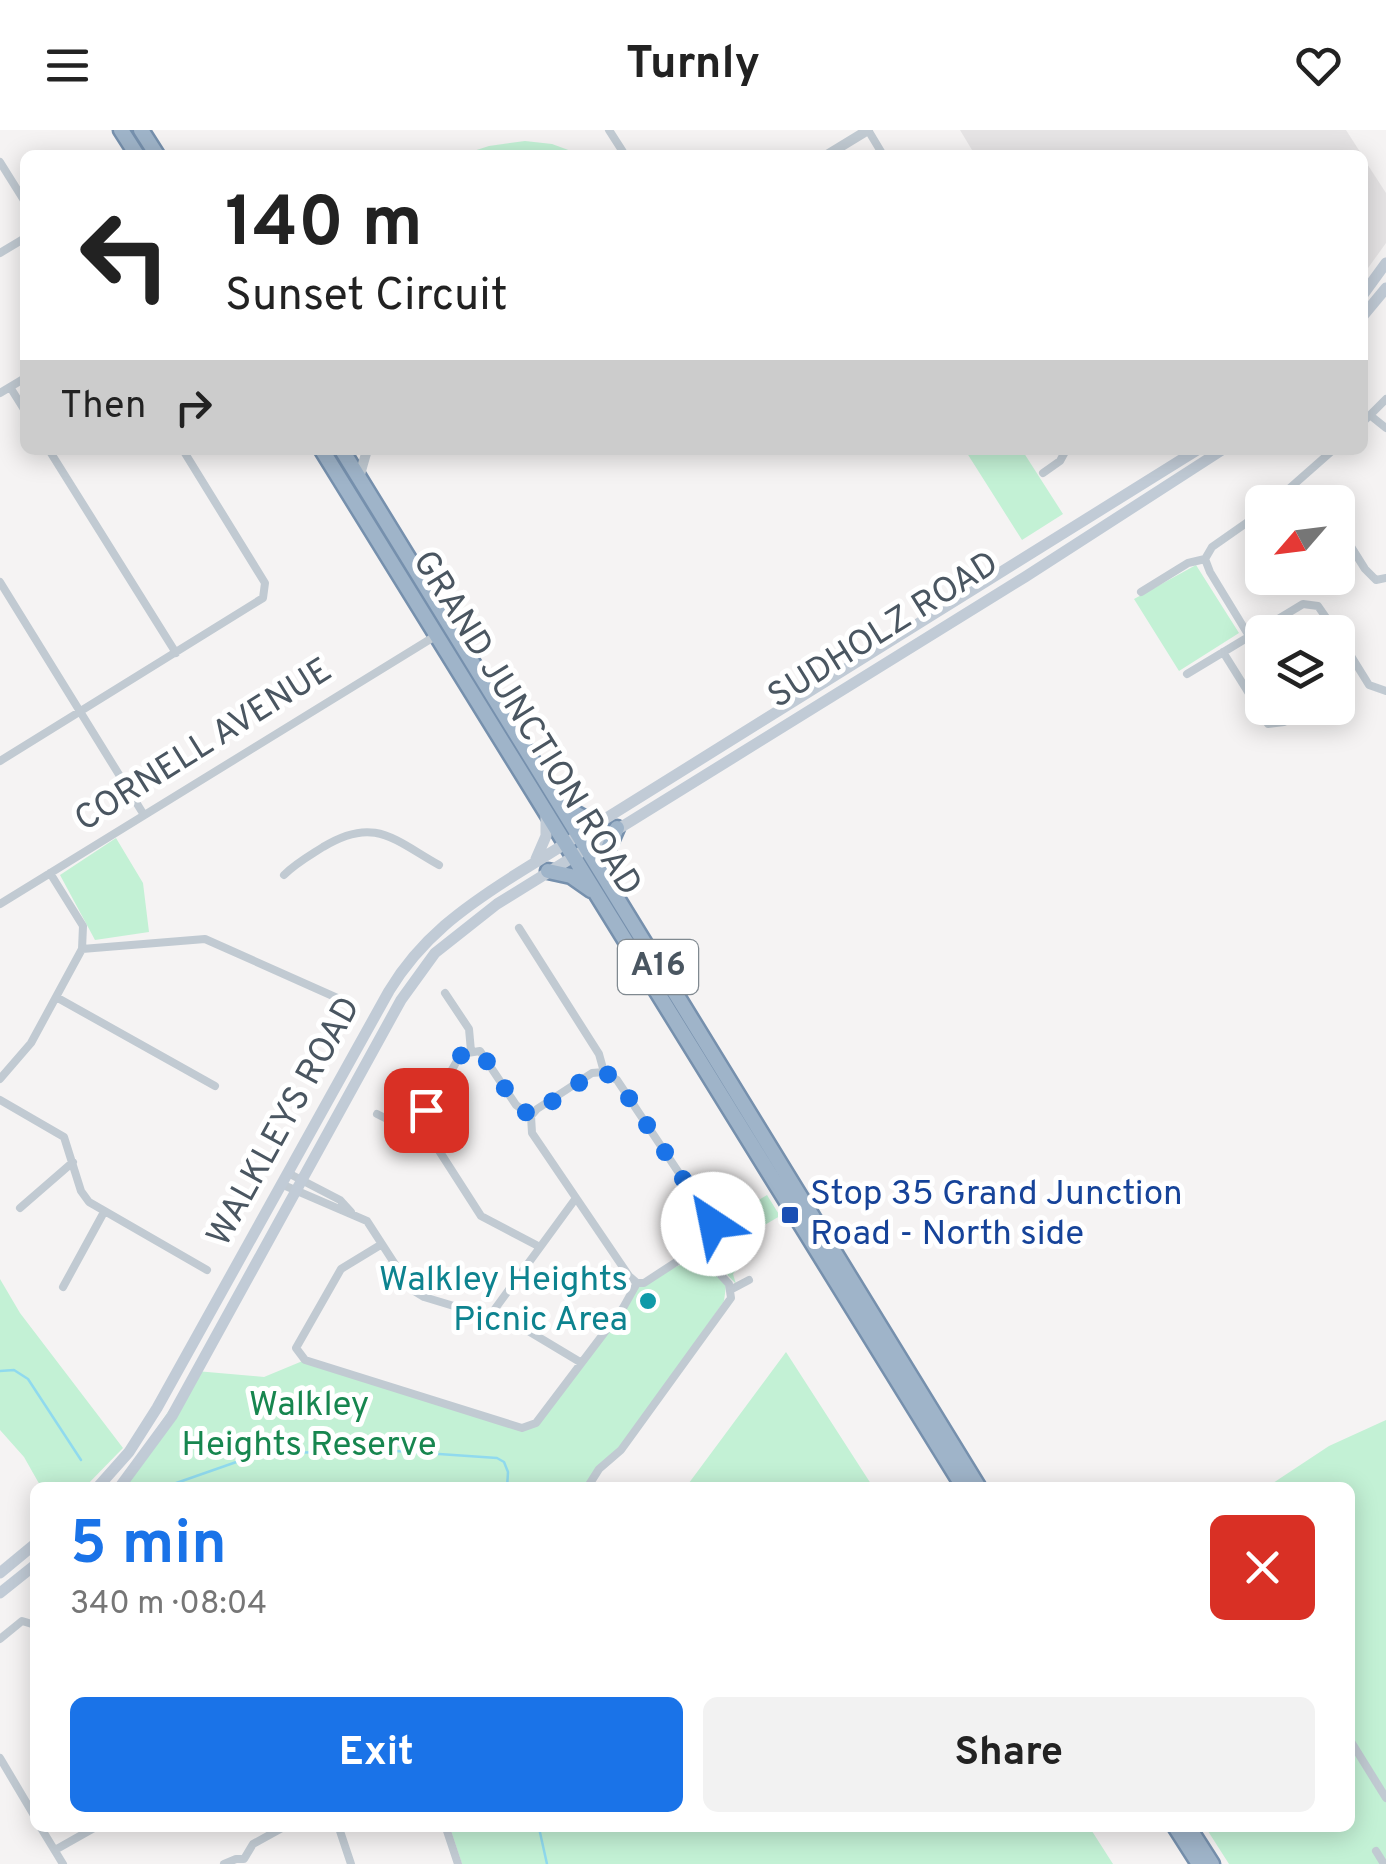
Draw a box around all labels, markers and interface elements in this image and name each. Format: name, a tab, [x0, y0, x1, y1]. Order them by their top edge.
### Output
text: Turnly	[626, 37, 760, 94]
icon: menu	[40, 38, 95, 93]
icon: heart	[1291, 38, 1346, 93]
text: 140 m	[225, 182, 423, 271]
icon: left	[60, 190, 190, 320]
text: Sunset Circuit	[225, 269, 508, 326]
icon: right	[166, 380, 221, 435]
text: Then	[60, 383, 146, 432]
north arrow	[1245, 485, 1355, 595]
map controls	[1245, 485, 1355, 725]
street label: SUDHOLZ ROAD	[761, 542, 1007, 720]
street label: GRAND JUNCTION ROAD	[402, 543, 650, 905]
button: layers	[1245, 615, 1355, 725]
street label: CORNELL AVENUE	[67, 649, 341, 843]
road number: A16	[618, 940, 698, 994]
street label: WALKLEYS ROAD	[198, 990, 372, 1254]
pin	[384, 1068, 469, 1153]
icon: arrive	[399, 1083, 454, 1138]
position arrow	[661, 1172, 765, 1276]
place label: Stop 35 Grand Junction Road - North side	[810, 1173, 1183, 1257]
marker: Stop 35 Grand Junction Road - North side	[779, 1204, 801, 1226]
place label: Walkley Heights Picnic Area	[379, 1259, 628, 1343]
marker: Walkley Heights Picnic Area	[637, 1290, 659, 1312]
park label: Walkley Heights Reserve	[181, 1384, 437, 1468]
text: 5 min	[70, 1509, 227, 1585]
button: close	[1210, 1515, 1315, 1620]
text: 340 m · 08:04	[70, 1585, 267, 1625]
button: Exit	[70, 1697, 683, 1812]
button: Share	[703, 1697, 1315, 1812]

